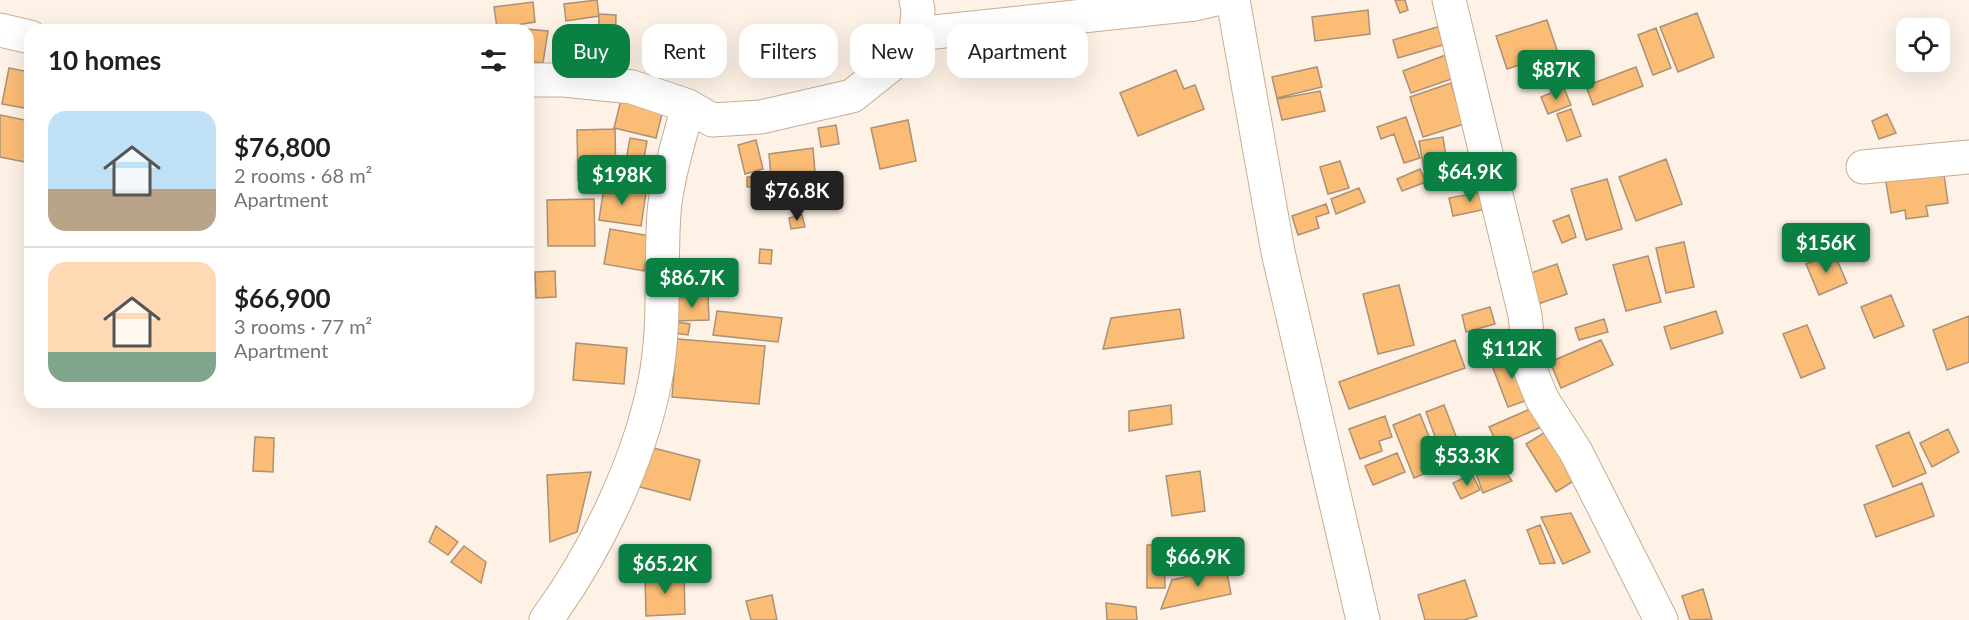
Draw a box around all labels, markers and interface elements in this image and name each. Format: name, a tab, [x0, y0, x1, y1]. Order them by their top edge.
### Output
map controls	[1896, 18, 1950, 72]
button: locate	[1896, 18, 1950, 72]
chip: Buy	[552, 24, 630, 78]
chip: Rent	[642, 24, 727, 78]
chip: Filters	[739, 24, 838, 78]
chip: New	[850, 24, 935, 78]
chip: Apartment	[947, 24, 1088, 78]
text: 10 homes	[48, 44, 161, 76]
icon: filters	[477, 44, 510, 77]
pin: $87K	[1520, 50, 1592, 101]
text: $87K	[1532, 57, 1580, 81]
text: $76,800	[234, 131, 331, 163]
icon: home	[96, 135, 168, 207]
pin: $64.9K	[1421, 152, 1519, 203]
pin: $198K	[580, 155, 664, 206]
text: $64.9K	[1438, 159, 1502, 183]
text: $198K	[592, 162, 652, 186]
text: 2 rooms · 68 m²	[234, 163, 372, 187]
pin: $76.8K	[748, 171, 846, 222]
text: $76.8K	[765, 178, 829, 202]
text: Apartment	[234, 187, 328, 211]
pin: $156K	[1784, 223, 1868, 274]
text: $156K	[1796, 230, 1856, 254]
pin: $86.7K	[643, 258, 741, 309]
text: $86.7K	[660, 265, 724, 289]
text: $66,900	[234, 282, 331, 314]
icon: home	[96, 286, 168, 358]
text: 3 rooms · 77 m²	[234, 314, 372, 338]
pin: $112K	[1470, 329, 1554, 380]
text: $112K	[1482, 336, 1542, 360]
text: Apartment	[234, 338, 328, 362]
pin: $53.3K	[1418, 436, 1516, 487]
text: $53.3K	[1435, 443, 1499, 467]
pin: $66.9K	[1149, 537, 1247, 588]
pin: $65.2K	[616, 544, 714, 595]
text: $66.9K	[1166, 544, 1230, 568]
text: $65.2K	[633, 551, 697, 575]

